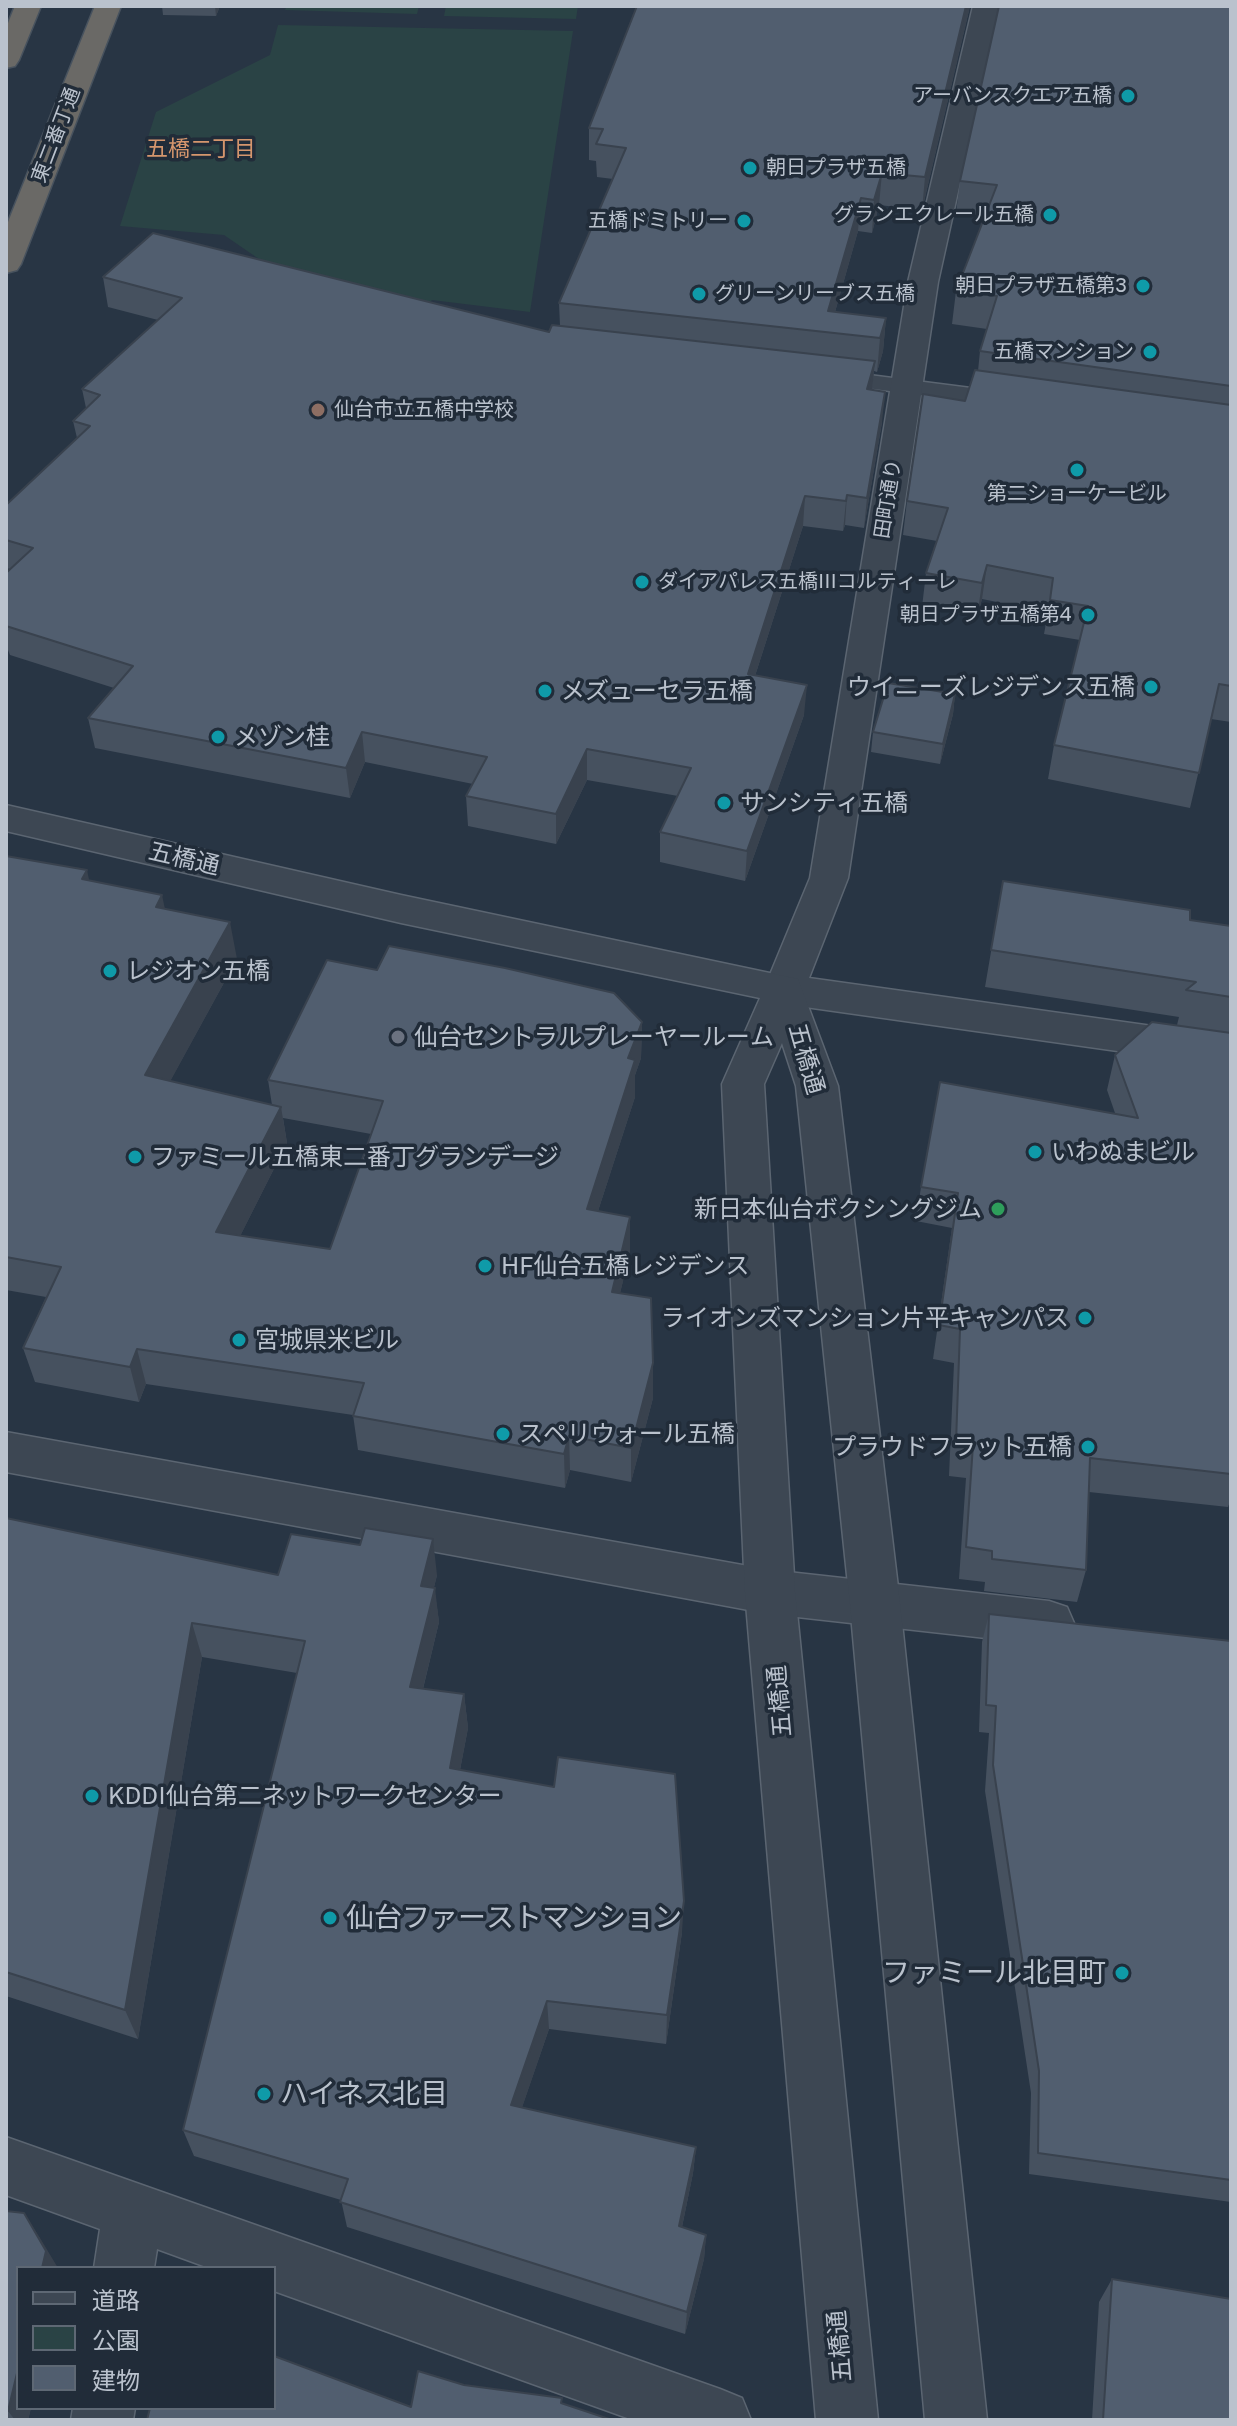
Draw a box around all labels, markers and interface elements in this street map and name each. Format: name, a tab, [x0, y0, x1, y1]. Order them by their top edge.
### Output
street label: 東二番丁通	[27, 84, 85, 186]
place label: アーバンスクエア五橋	[913, 84, 1112, 108]
marker: アーバンスクエア五橋	[1119, 87, 1137, 105]
district label: 五橋二丁目	[146, 136, 256, 162]
place label: 朝日プラザ五橋	[766, 156, 906, 180]
marker: 朝日プラザ五橋	[741, 159, 759, 177]
place label: グランエクレール五橋	[834, 203, 1034, 227]
marker: グランエクレール五橋	[1041, 206, 1059, 224]
place label: 五橋ドミトリー	[588, 209, 728, 233]
marker: 五橋ドミトリー	[735, 212, 753, 230]
place label: 朝日プラザ五橋第3	[955, 274, 1127, 298]
marker: 朝日プラザ五橋第3	[1134, 277, 1152, 295]
place label: グリーンリーブス五橋	[715, 282, 915, 306]
marker: グリーンリーブス五橋	[690, 285, 708, 303]
place label: 五橋マンション	[994, 340, 1134, 364]
marker: 五橋マンション	[1141, 343, 1159, 361]
place label: 仙台市立五橋中学校	[334, 398, 514, 422]
marker: 仙台市立五橋中学校	[309, 401, 327, 419]
street label: 田町通り	[870, 458, 906, 540]
marker: 第二ショーケービル	[1068, 461, 1086, 479]
place label: 第二ショーケービル	[987, 482, 1167, 506]
place label: ダイアパレス五橋IIIコルティーレ	[658, 570, 957, 594]
marker: ダイアパレス五橋IIIコルティーレ	[633, 573, 651, 591]
place label: 朝日プラザ五橋第4	[900, 603, 1072, 627]
marker: 朝日プラザ五橋第4	[1079, 606, 1097, 624]
place label: ウイニーズレジデンス五橋	[847, 673, 1135, 701]
place label: メズューセラ五橋	[561, 677, 753, 705]
marker: ウイニーズレジデンス五橋	[1142, 678, 1160, 696]
marker: メズューセラ五橋	[536, 682, 554, 700]
place label: メゾン桂	[234, 723, 330, 751]
marker: メゾン桂	[209, 728, 227, 746]
place label: サンシティ五橋	[740, 789, 908, 817]
marker: サンシティ五橋	[715, 794, 733, 812]
street label: 五橋通	[146, 837, 222, 881]
place label: レジオン五橋	[126, 957, 270, 985]
marker: レジオン五橋	[101, 962, 119, 980]
street label: 五橋通	[782, 1020, 830, 1098]
place label: 仙台セントラルプレーヤールーム	[414, 1023, 774, 1051]
marker: 仙台セントラルプレーヤールーム	[389, 1028, 407, 1046]
place label: いわぬまビル	[1051, 1138, 1195, 1166]
place label: ファミール五橋東二番丁グランデージ	[151, 1143, 559, 1171]
marker: いわぬまビル	[1026, 1143, 1044, 1161]
marker: ファミール五橋東二番丁グランデージ	[126, 1148, 144, 1166]
place label: 新日本仙台ボクシングジム	[694, 1195, 982, 1223]
marker: 新日本仙台ボクシングジム	[989, 1200, 1007, 1218]
place label: HF仙台五橋レジデンス	[501, 1252, 750, 1280]
marker: HF仙台五橋レジデンス	[476, 1257, 494, 1275]
place label: ライオンズマンション片平キャンパス	[661, 1304, 1069, 1332]
marker: ライオンズマンション片平キャンパス	[1076, 1309, 1094, 1327]
place label: 宮城県米ビル	[255, 1326, 399, 1354]
marker: 宮城県米ビル	[230, 1331, 248, 1349]
place label: スペリウォール五橋	[519, 1420, 735, 1448]
marker: スペリウォール五橋	[494, 1425, 512, 1443]
place label: プラウドフラット五橋	[832, 1433, 1072, 1461]
marker: プラウドフラット五橋	[1079, 1438, 1097, 1456]
street label: 五橋通	[763, 1664, 797, 1738]
place label: KDDI仙台第二ネットワークセンター	[108, 1782, 502, 1810]
marker: KDDI仙台第二ネットワークセンター	[83, 1787, 101, 1805]
place label: 仙台ファーストマンション	[346, 1901, 682, 1935]
marker: 仙台ファーストマンション	[321, 1909, 339, 1927]
place label: ファミール北目町	[882, 1956, 1106, 1990]
marker: ファミール北目町	[1113, 1964, 1131, 1982]
place label: ハイネス北目	[280, 2077, 448, 2111]
marker: ハイネス北目	[255, 2085, 273, 2103]
legend	[16, 2266, 276, 2410]
text: 道路	[92, 2285, 140, 2314]
street label: 五橋通	[823, 2309, 857, 2383]
text: 公園	[92, 2325, 140, 2354]
text: 建物	[92, 2365, 140, 2394]

